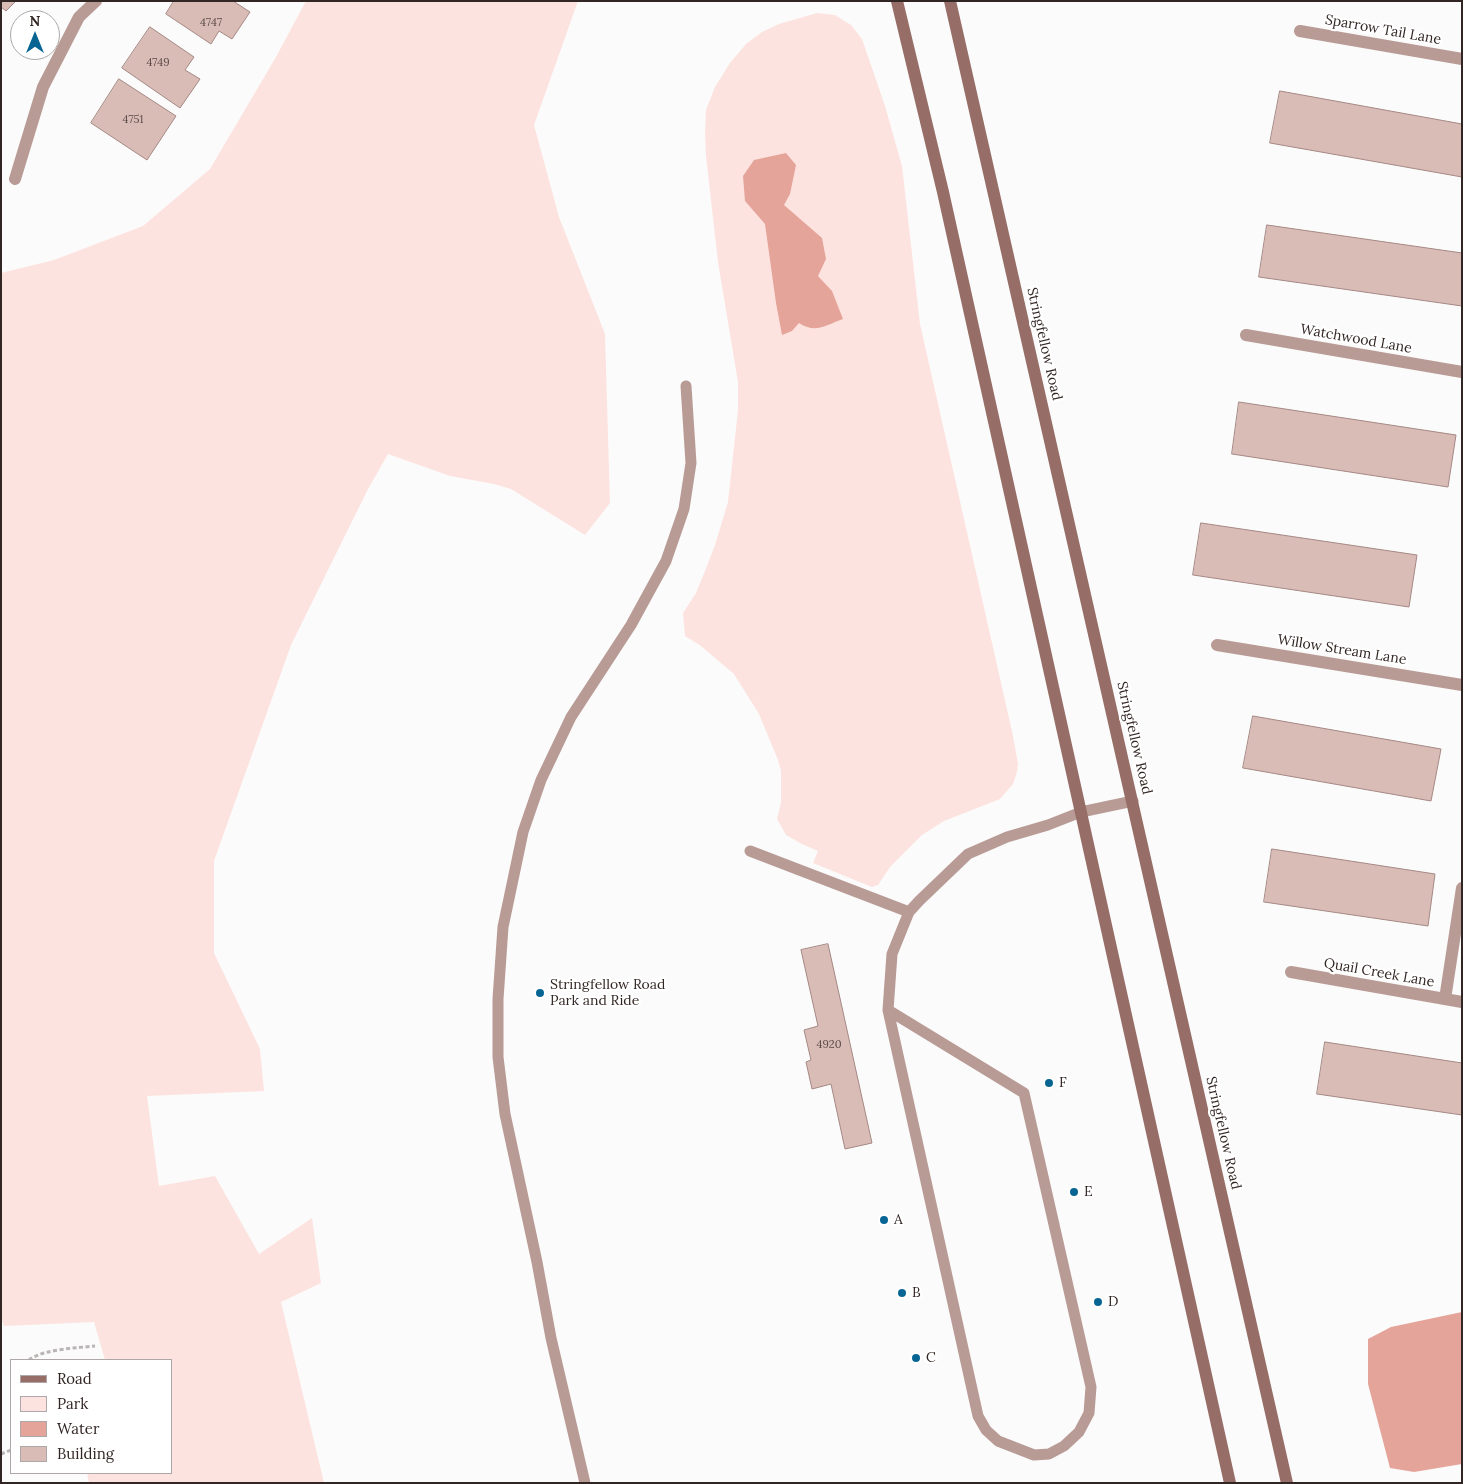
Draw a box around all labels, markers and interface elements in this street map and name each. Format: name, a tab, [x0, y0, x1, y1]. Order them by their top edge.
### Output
north arrow	[10, 10, 60, 60]
text: N	[30, 12, 40, 30]
street label: Sparrow Tail Lane	[1324, 12, 1442, 48]
house number: 4747	[200, 16, 222, 30]
house number: 4749	[146, 56, 170, 70]
house number: 4751	[122, 113, 144, 127]
street label: Stringfellow Road	[1023, 286, 1065, 402]
street label: Watchwood Lane	[1299, 321, 1413, 357]
street label: Willow Stream Lane	[1276, 632, 1408, 668]
street label: Stringfellow Road	[1113, 680, 1155, 796]
street label: Quail Creek Lane	[1322, 955, 1436, 991]
place label: Stringfellow Road Park and Ride	[550, 977, 665, 1010]
marker: Stringfellow Road Park and Ride	[534, 987, 546, 999]
house number: 4920	[816, 1038, 842, 1052]
place label: F	[1059, 1075, 1067, 1091]
street label: Stringfellow Road	[1202, 1075, 1244, 1191]
marker: F	[1043, 1077, 1055, 1089]
place label: E	[1084, 1184, 1093, 1200]
marker: E	[1068, 1186, 1080, 1198]
place label: A	[894, 1212, 903, 1228]
marker: A	[878, 1214, 890, 1226]
place label: B	[912, 1285, 921, 1301]
marker: B	[896, 1287, 908, 1299]
place label: D	[1108, 1294, 1118, 1310]
marker: D	[1092, 1296, 1104, 1308]
place label: C	[926, 1350, 936, 1366]
marker: C	[910, 1352, 922, 1364]
legend	[10, 1359, 172, 1474]
text: Road	[57, 1369, 92, 1388]
text: Park	[57, 1394, 88, 1413]
text: Water	[57, 1419, 99, 1438]
text: Building	[57, 1444, 114, 1463]

